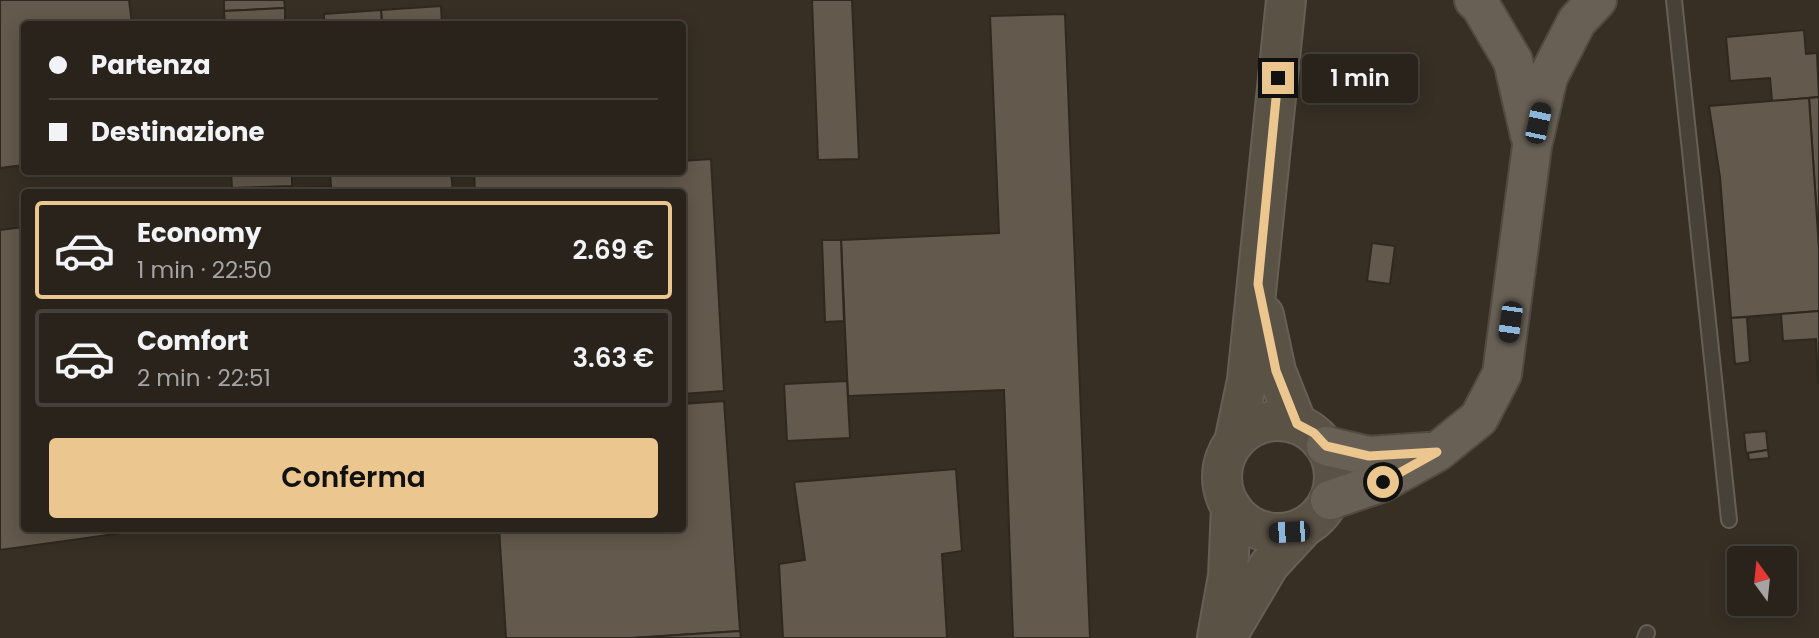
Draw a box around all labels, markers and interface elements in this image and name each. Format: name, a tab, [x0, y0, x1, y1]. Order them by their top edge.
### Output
text: Partenza	[91, 47, 211, 83]
callout: 1 min	[1302, 54, 1418, 102]
route end	[1262, 62, 1294, 94]
text: 1 min	[1330, 62, 1390, 94]
car	[1524, 100, 1553, 146]
text: Destinazione	[91, 114, 265, 150]
text: Economy	[137, 215, 261, 251]
icon: car	[53, 219, 116, 282]
text: 2.69 €	[572, 232, 654, 268]
text: 1 min · 22:50	[137, 254, 272, 286]
car	[1497, 300, 1524, 344]
text: Comfort	[137, 323, 249, 359]
icon: car	[53, 327, 116, 390]
text: 3.63 €	[572, 340, 654, 376]
text: 2 min · 22:51	[137, 362, 271, 394]
button: Conferma	[49, 438, 658, 518]
route start	[1367, 466, 1399, 498]
car	[1268, 520, 1311, 544]
north arrow	[1727, 546, 1797, 616]
map controls	[1727, 546, 1797, 616]

